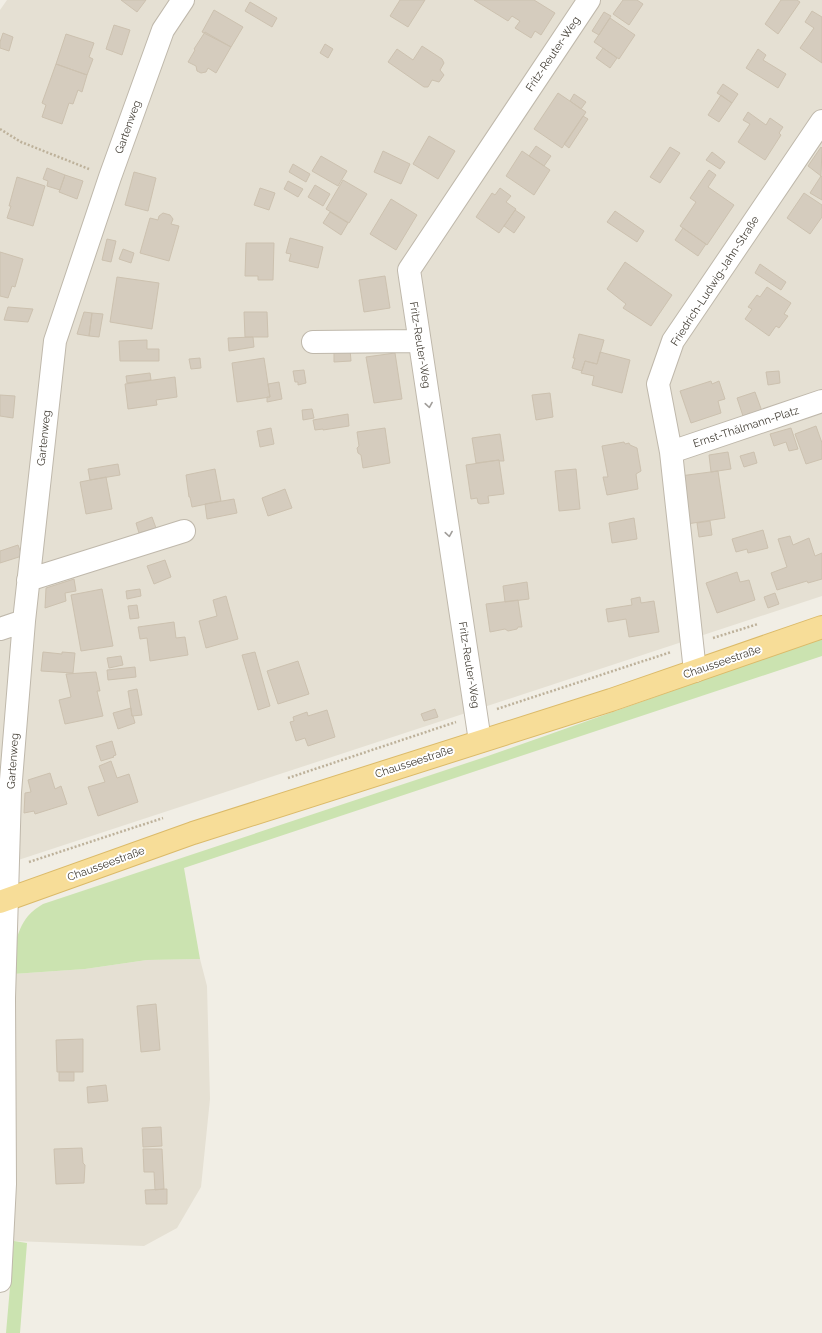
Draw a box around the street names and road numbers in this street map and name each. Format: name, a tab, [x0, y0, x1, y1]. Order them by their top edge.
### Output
street label: Fritz-Reuter-Weg	[523, 14, 583, 94]
street label: Gartenweg	[112, 98, 144, 156]
street label: Friedrich-Ludwig-Jahn-Straße	[668, 213, 762, 348]
street label: Fritz-Reuter-Weg	[407, 301, 433, 389]
street label: Ernst-Thälmann-Platz	[691, 404, 801, 450]
street label: Gartenweg	[35, 409, 53, 467]
street label: Fritz-Reuter-Weg	[456, 621, 482, 709]
street label: Chausseestraße	[681, 642, 763, 681]
street label: Gartenweg	[5, 733, 21, 789]
street label: Chausseestraße	[373, 743, 455, 781]
street label: Chausseestraße	[66, 844, 147, 884]

